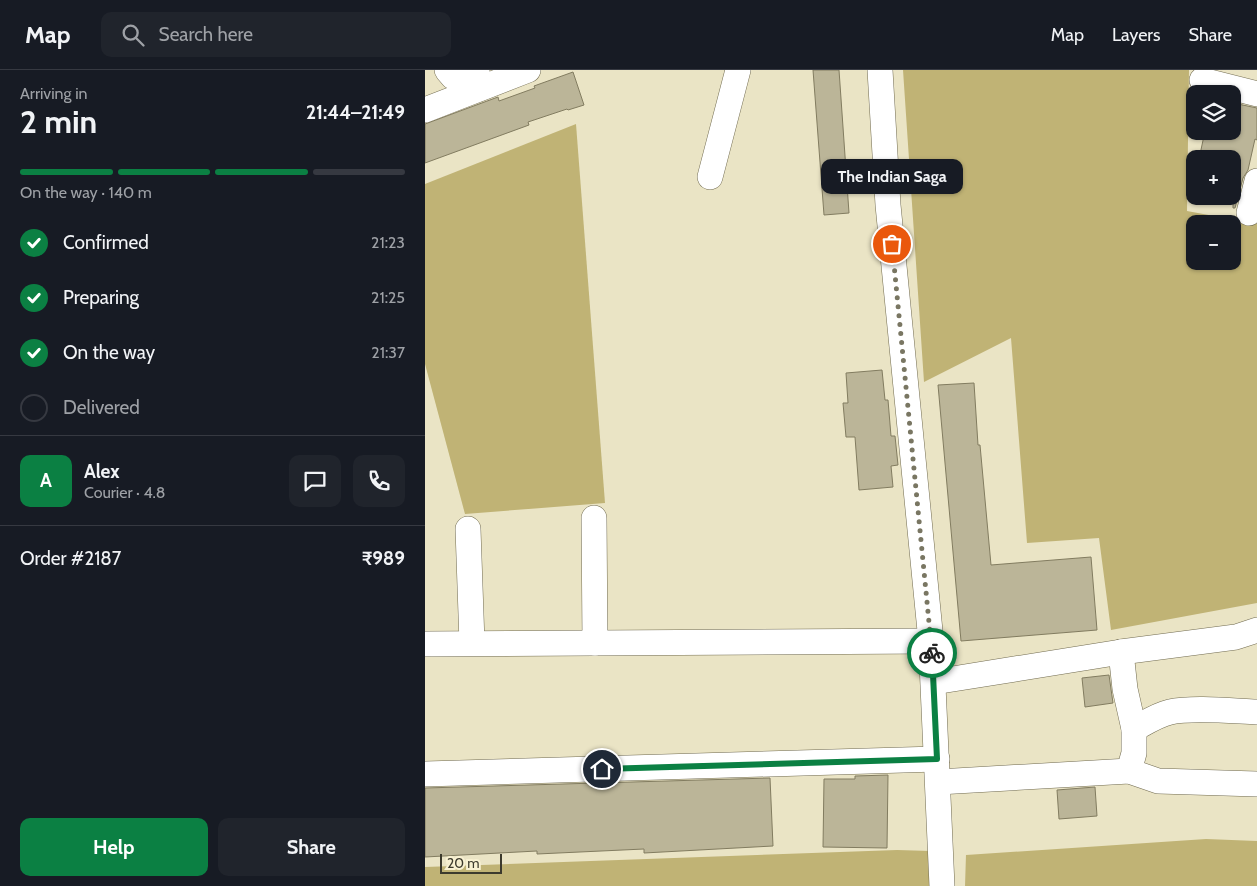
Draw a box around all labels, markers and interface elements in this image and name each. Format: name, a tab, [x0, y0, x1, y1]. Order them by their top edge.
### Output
search box	[101, 12, 451, 57]
text: Map	[25, 20, 71, 49]
icon: search	[119, 21, 147, 49]
text: Search here	[159, 23, 253, 46]
text: Map	[1051, 24, 1084, 46]
text: Layers	[1112, 24, 1161, 46]
text: Share	[1189, 24, 1232, 46]
text: Arriving in	[20, 84, 87, 103]
map controls	[1186, 85, 1241, 270]
button: layers	[1186, 85, 1241, 140]
text: 21:44–21:49	[306, 101, 405, 124]
text: 2 min	[20, 102, 97, 141]
button: +	[1186, 150, 1241, 205]
callout: The Indian Saga	[821, 159, 963, 194]
text: The Indian Saga	[837, 167, 947, 186]
text: On the way · 140 m	[20, 183, 152, 202]
button: −	[1186, 215, 1241, 270]
pin	[871, 223, 913, 265]
icon: check	[20, 229, 48, 257]
icon: bag	[878, 230, 906, 258]
text: Confirmed	[63, 231, 149, 254]
text: 21:23	[371, 233, 405, 252]
icon: check	[20, 284, 48, 312]
text: Preparing	[63, 286, 139, 309]
text: 21:25	[371, 288, 405, 307]
icon: check	[20, 339, 48, 367]
text: On the way	[63, 341, 155, 364]
text: 21:37	[371, 343, 405, 362]
text: Delivered	[63, 396, 140, 419]
button: chat	[289, 455, 341, 507]
button: phone	[353, 455, 405, 507]
text: Alex	[84, 460, 120, 483]
text: A	[40, 469, 52, 492]
text: Courier · 4.8	[84, 483, 166, 502]
text: Order #2187	[20, 547, 121, 570]
text: ₹989	[362, 547, 405, 570]
courier	[907, 628, 957, 678]
icon: bike	[918, 639, 946, 667]
pin	[581, 748, 623, 790]
icon: home	[588, 755, 616, 783]
button: Help	[20, 818, 208, 876]
button: Share	[218, 818, 405, 876]
scale bar	[440, 851, 503, 874]
text: 20 m	[447, 854, 480, 872]

